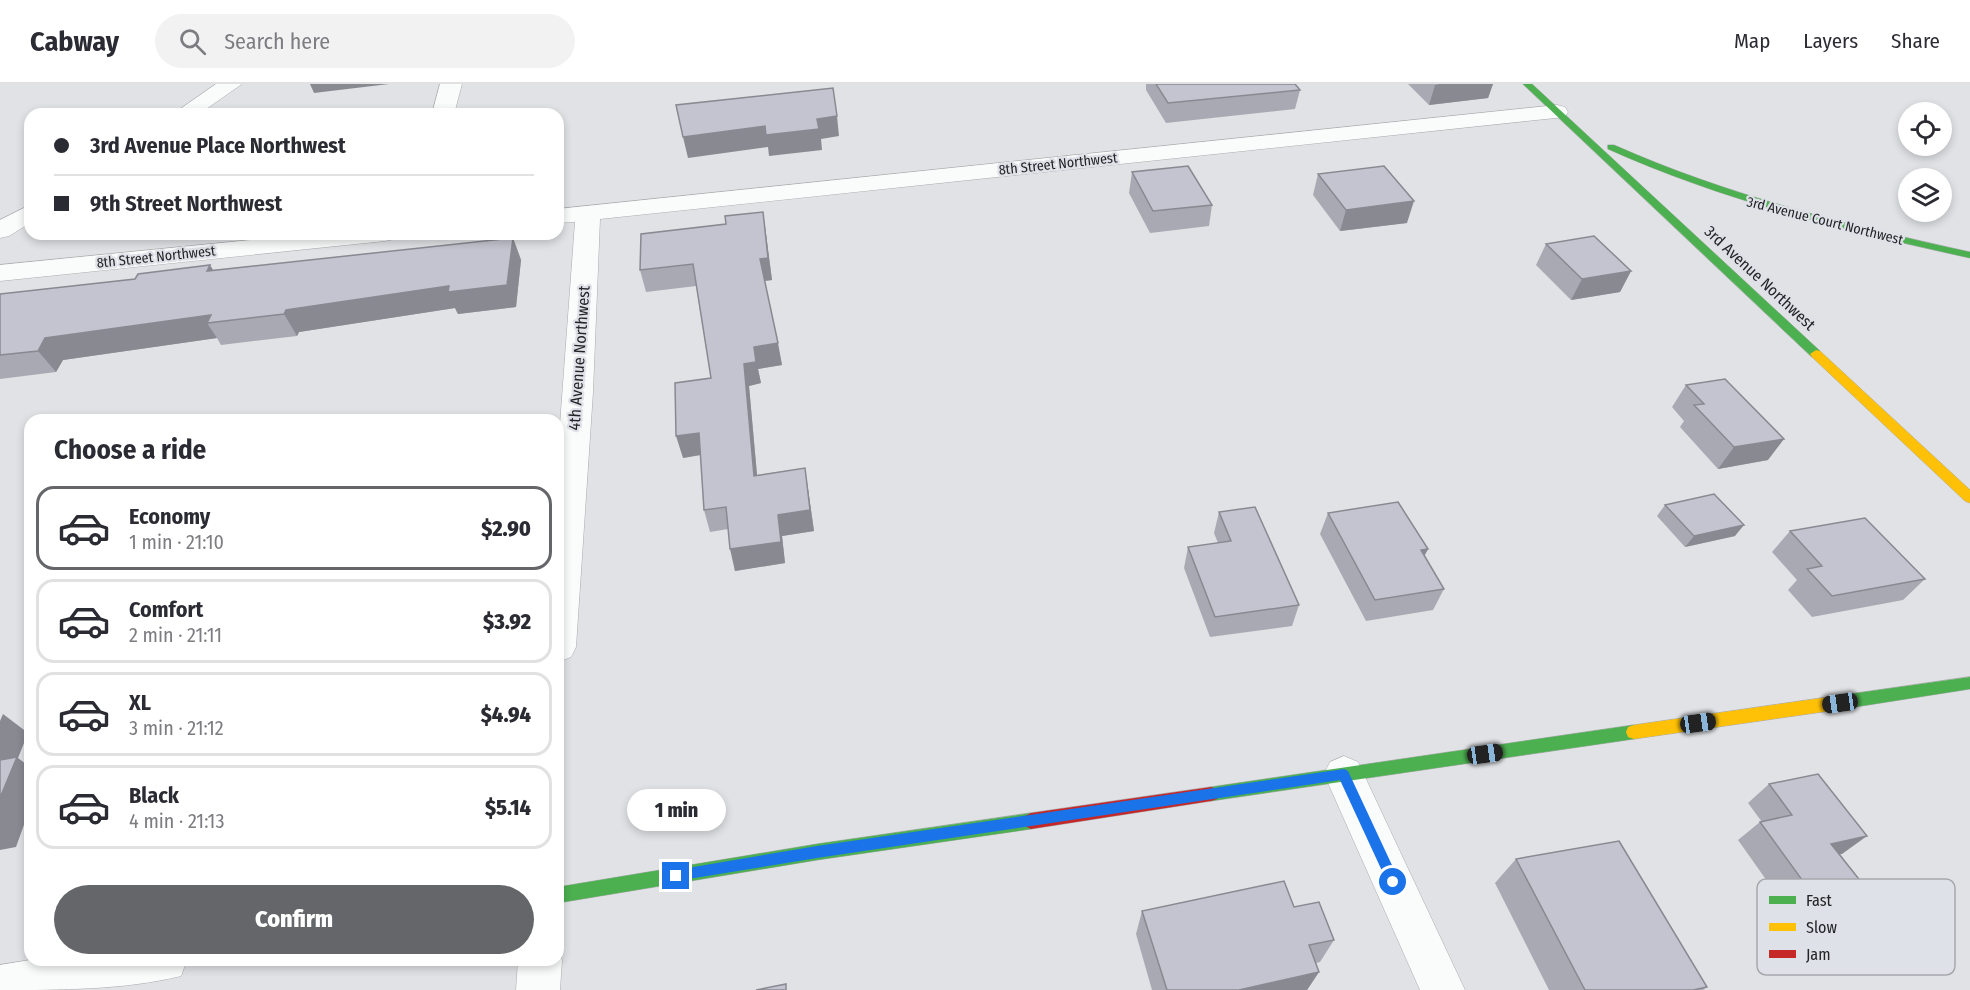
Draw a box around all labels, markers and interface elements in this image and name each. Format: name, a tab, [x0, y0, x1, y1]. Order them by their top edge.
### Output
search box	[155, 14, 575, 68]
text: Cabway	[30, 25, 119, 58]
icon: search	[176, 25, 209, 58]
text: Search here	[224, 28, 330, 55]
text: Map	[1734, 28, 1770, 54]
text: Layers	[1803, 28, 1858, 54]
text: Share	[1891, 28, 1940, 54]
map controls	[1898, 102, 1952, 222]
button: locate	[1898, 102, 1952, 156]
text: 3rd Avenue Place Northwest	[90, 132, 346, 159]
street label: 8th Street Northwest	[998, 149, 1119, 179]
button: layers	[1898, 168, 1952, 222]
text: 9th Street Northwest	[90, 190, 282, 217]
street label: 3rd Avenue Court Northwest	[1745, 193, 1905, 249]
street label: 3rd Avenue Northwest	[1701, 222, 1820, 335]
street label: 8th Street Northwest	[96, 242, 217, 272]
street label: 4th Avenue Northwest	[564, 284, 594, 431]
text: Choose a ride	[54, 434, 206, 466]
icon: car	[57, 501, 111, 555]
text: Economy	[129, 503, 210, 530]
text: $2.90	[481, 515, 531, 542]
text: 1 min · 21:10	[129, 530, 224, 554]
icon: car	[57, 594, 111, 648]
text: Comfort	[129, 596, 203, 623]
text: $3.92	[483, 608, 531, 635]
text: 2 min · 21:11	[129, 623, 222, 647]
icon: car	[57, 687, 111, 741]
text: XL	[129, 689, 151, 716]
car	[1821, 692, 1859, 714]
text: $4.94	[481, 701, 531, 728]
car	[1679, 712, 1717, 734]
text: 3 min · 21:12	[129, 716, 224, 740]
car	[1466, 743, 1504, 765]
icon: car	[57, 780, 111, 834]
text: Black	[129, 782, 179, 809]
callout: 1 min	[626, 789, 726, 831]
text: $5.14	[485, 794, 531, 821]
text: 1 min	[655, 798, 698, 822]
text: 4 min · 21:13	[129, 809, 224, 833]
route end	[662, 862, 689, 889]
route start	[1379, 868, 1406, 895]
legend	[1757, 879, 1955, 975]
button: Confirm	[54, 885, 534, 954]
text: Fast	[1806, 891, 1833, 910]
text: Slow	[1806, 918, 1837, 937]
text: Jam	[1806, 945, 1831, 964]

